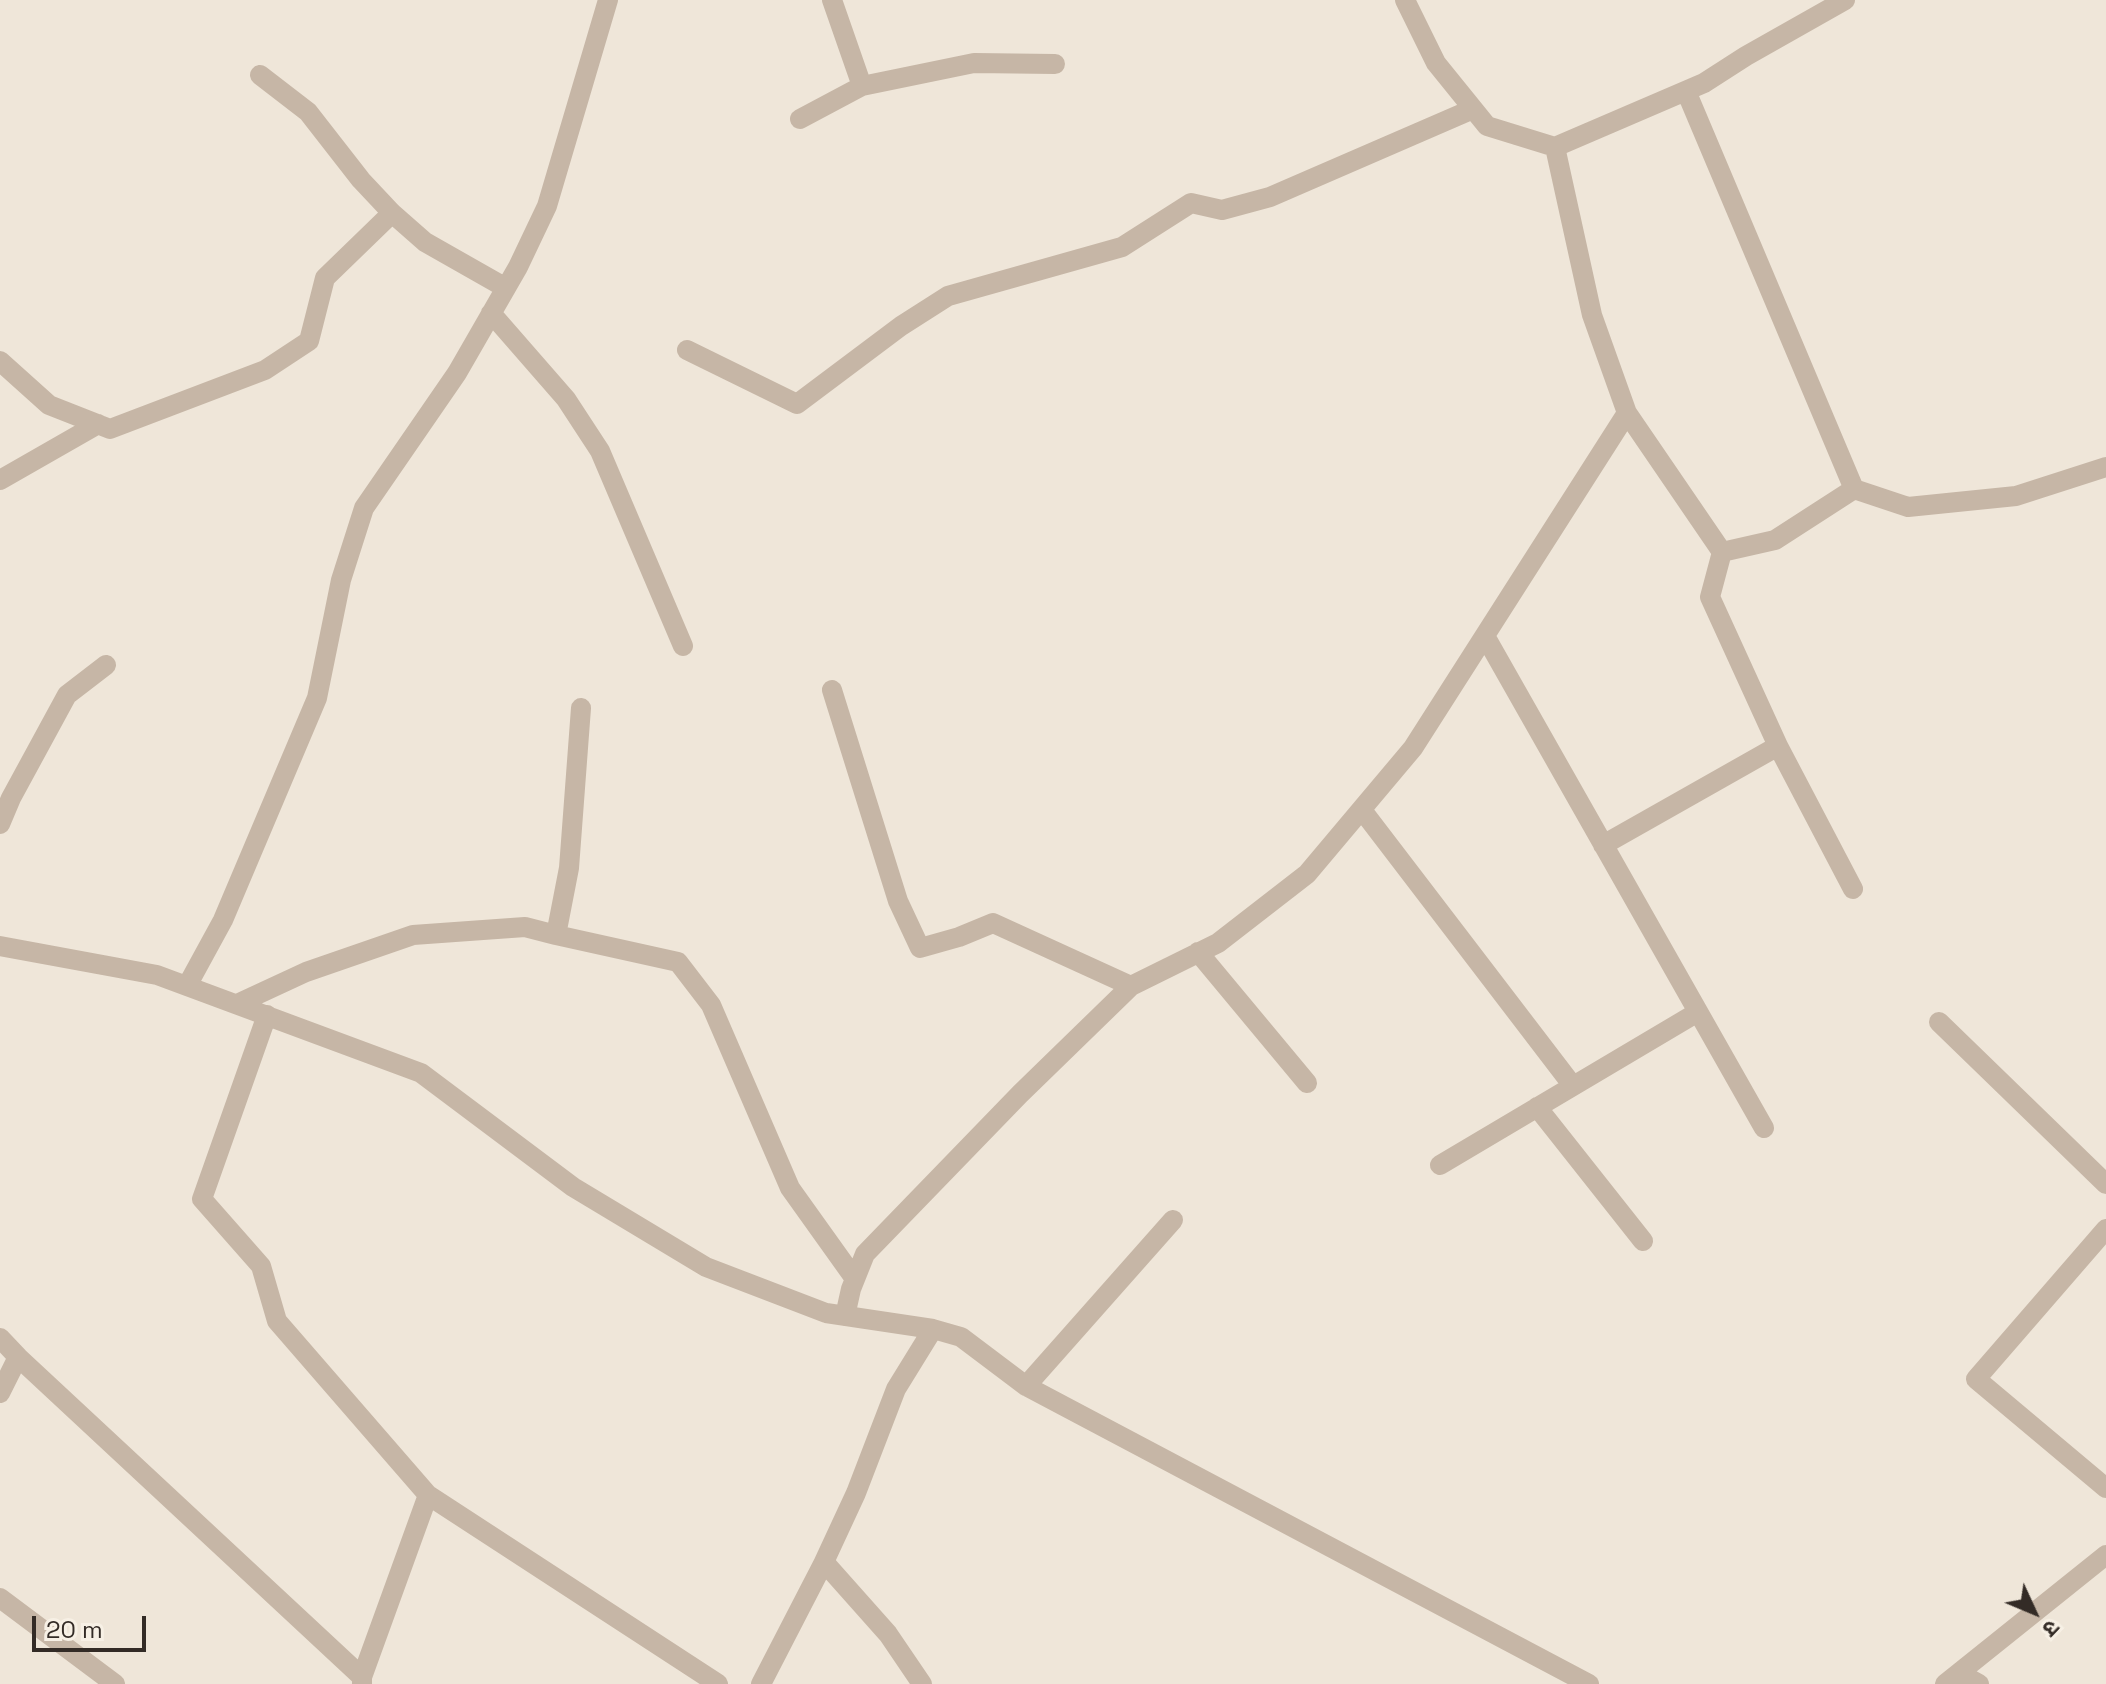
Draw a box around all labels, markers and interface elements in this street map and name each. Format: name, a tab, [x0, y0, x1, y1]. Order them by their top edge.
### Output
north arrow	[1994, 1572, 2074, 1652]
scale bar	[36, 1600, 150, 1650]
text: 20 m	[46, 1614, 103, 1645]
text: उ	[2037, 1614, 2066, 1643]

